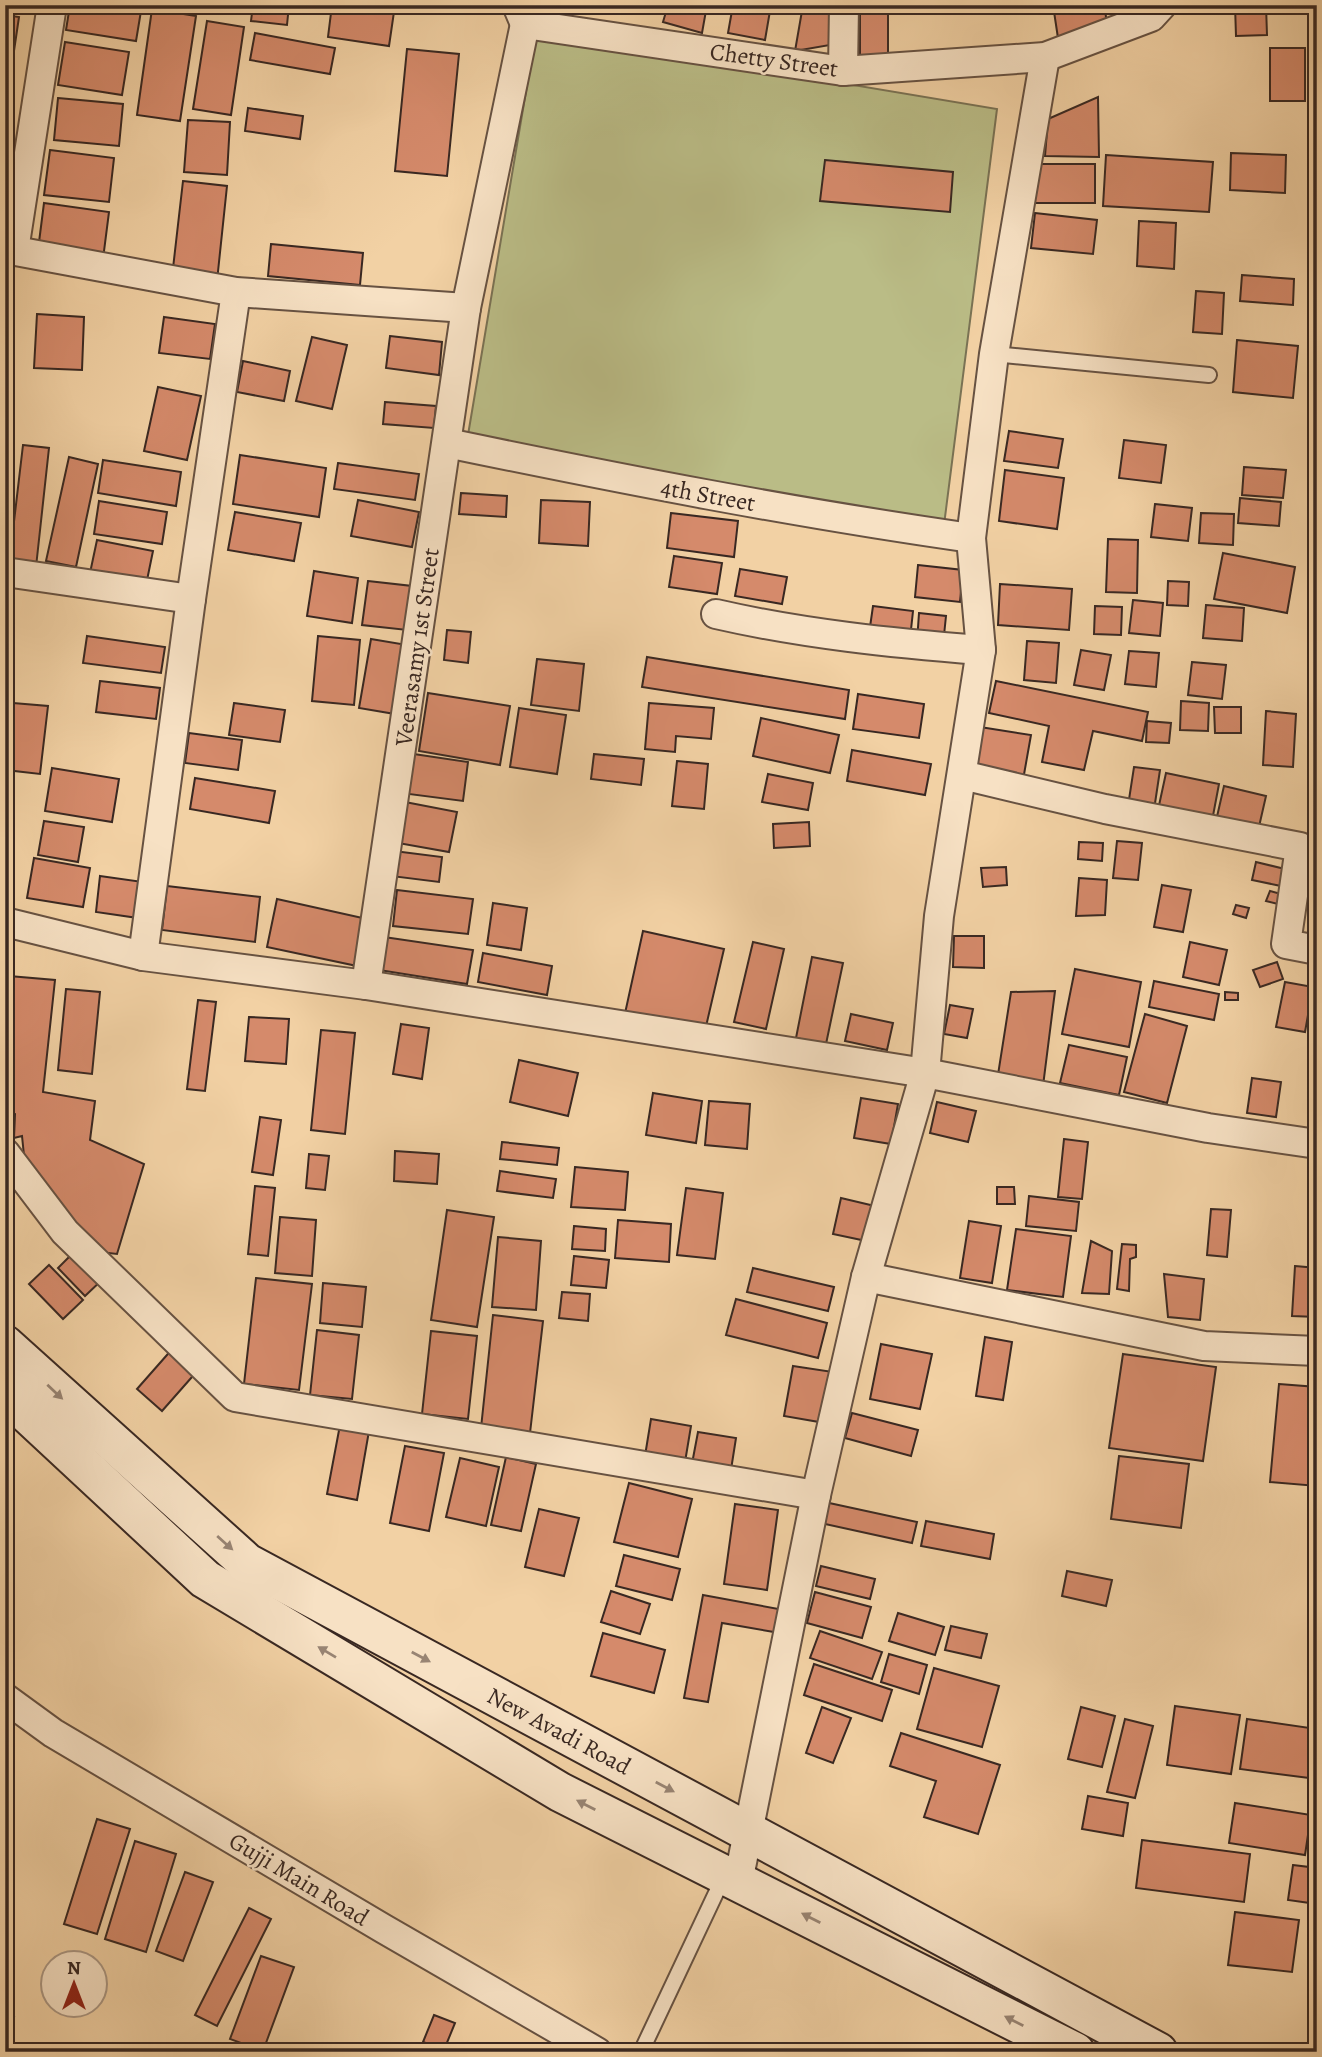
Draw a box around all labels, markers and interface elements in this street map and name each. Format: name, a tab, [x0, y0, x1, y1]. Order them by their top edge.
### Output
street label: Chetty Street	[708, 35, 840, 85]
street label: 4th Street	[658, 471, 758, 519]
street label: Veerasamy 1st Street	[387, 546, 447, 749]
one-way arrow	[46, 1384, 64, 1400]
one-way arrow	[216, 1535, 233, 1551]
one-way arrow	[317, 1646, 336, 1658]
one-way arrow	[412, 1650, 432, 1662]
street label: New Avadi Road	[481, 1680, 637, 1782]
one-way arrow	[655, 1781, 675, 1793]
one-way arrow	[576, 1799, 596, 1810]
street label: Gujji Main Road	[223, 1825, 375, 1933]
one-way arrow	[801, 1913, 821, 1924]
north arrow	[38, 1948, 108, 2018]
text: N	[67, 1955, 81, 1981]
one-way arrow	[1004, 2015, 1024, 2027]

